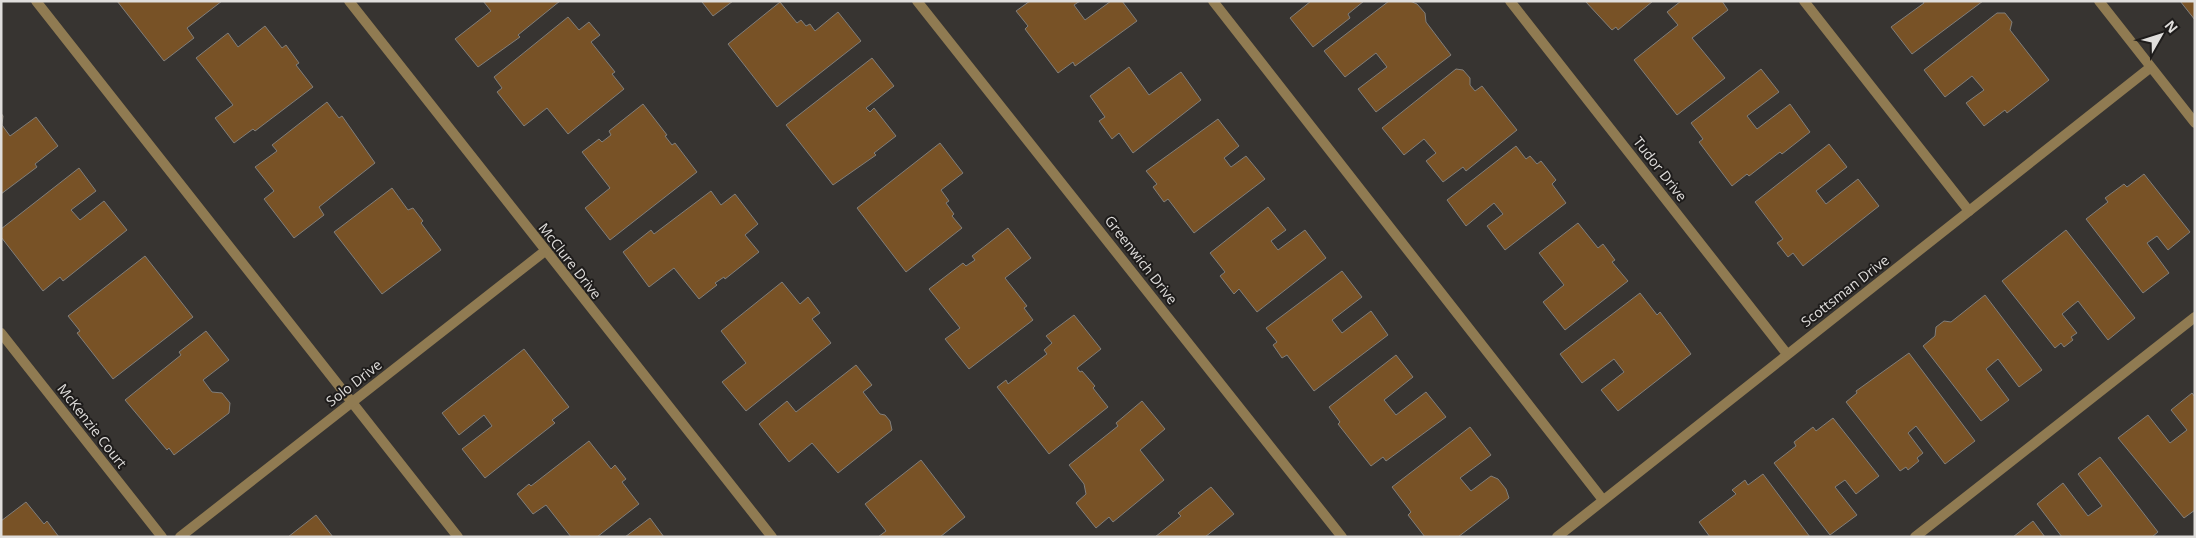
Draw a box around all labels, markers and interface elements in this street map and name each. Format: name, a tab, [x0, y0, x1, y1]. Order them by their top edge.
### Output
north arrow	[2136, 10, 2186, 60]
text: N	[2161, 16, 2182, 37]
street label: Tudor Drive	[1629, 133, 1692, 205]
street label: Greenwich Drive	[1101, 211, 1182, 308]
street label: McClure Drive	[535, 219, 606, 303]
street label: Scottsman Drive	[1797, 250, 1893, 331]
street label: Solo Drive	[322, 355, 386, 410]
street label: McKenzie Court	[53, 379, 131, 472]

